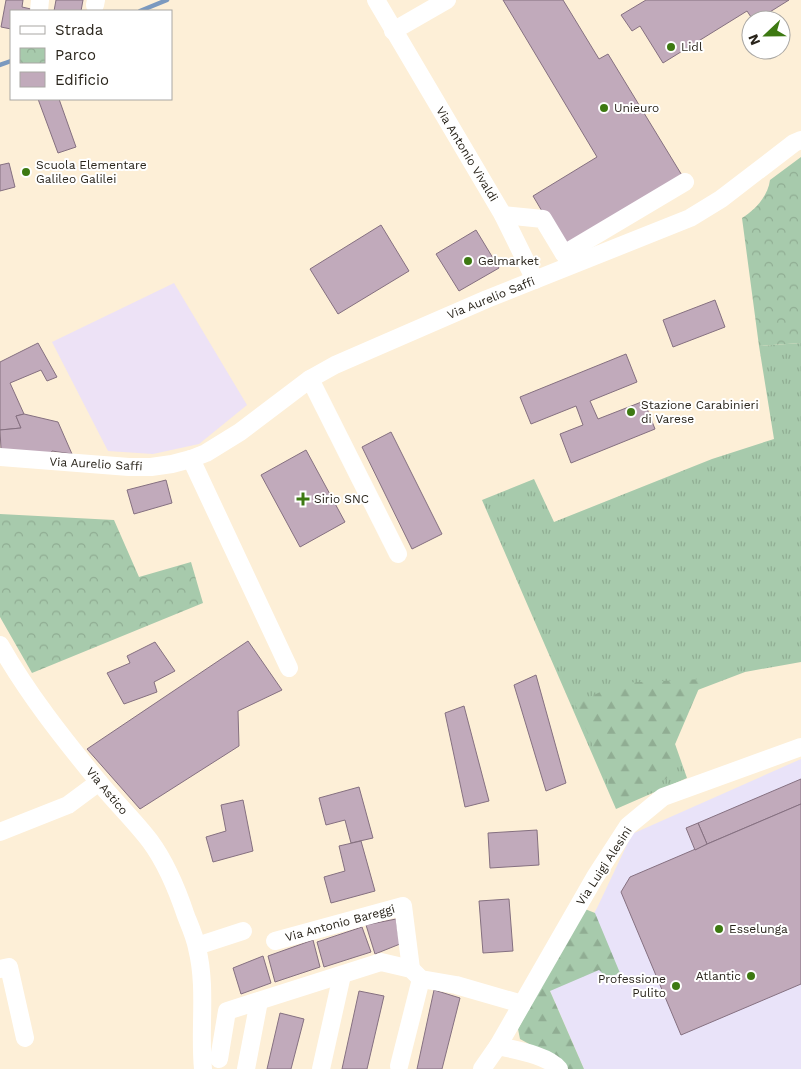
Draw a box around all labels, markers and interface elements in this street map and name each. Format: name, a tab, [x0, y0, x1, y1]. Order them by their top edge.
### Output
legend	[10, 10, 172, 100]
north arrow	[741, 10, 791, 60]
text: Strada	[55, 21, 104, 39]
text: N	[745, 32, 763, 48]
place label: Lidl	[681, 40, 703, 54]
marker: Lidl	[665, 41, 677, 53]
text: Parco	[55, 46, 96, 64]
text: Edificio	[55, 71, 109, 89]
place label: Unieuro	[614, 101, 659, 115]
marker: Unieuro	[598, 102, 610, 114]
street label: Via Antonio Vivaldi	[433, 104, 501, 204]
place label: Scuola Elementare Galileo Galilei	[36, 158, 147, 186]
marker: Scuola Elementare Galileo Galilei	[20, 166, 32, 178]
place label: Gelmarket	[478, 254, 539, 268]
marker: Gelmarket	[462, 255, 474, 267]
street label: Via Aurelio Saffi	[445, 274, 537, 322]
place label: Stazione Carabinieri di Varese	[641, 398, 759, 426]
marker: Stazione Carabinieri di Varese	[625, 406, 637, 418]
street label: Via Aurelio Saffi	[49, 455, 143, 473]
marker: Sirio SNC	[296, 492, 310, 506]
place label: Sirio SNC	[314, 492, 369, 506]
street label: Via Astico	[83, 765, 131, 817]
street label: Via Luigi Alesini	[573, 824, 635, 908]
street label: Via Antonio Bareggi	[284, 902, 396, 944]
place label: Esselunga	[729, 922, 788, 936]
marker: Esselunga	[713, 923, 725, 935]
place label: Atlantic	[696, 969, 741, 983]
marker: Atlantic	[745, 970, 757, 982]
place label: Professione Pulito	[598, 972, 666, 1000]
marker: Professione Pulito	[670, 980, 682, 992]

